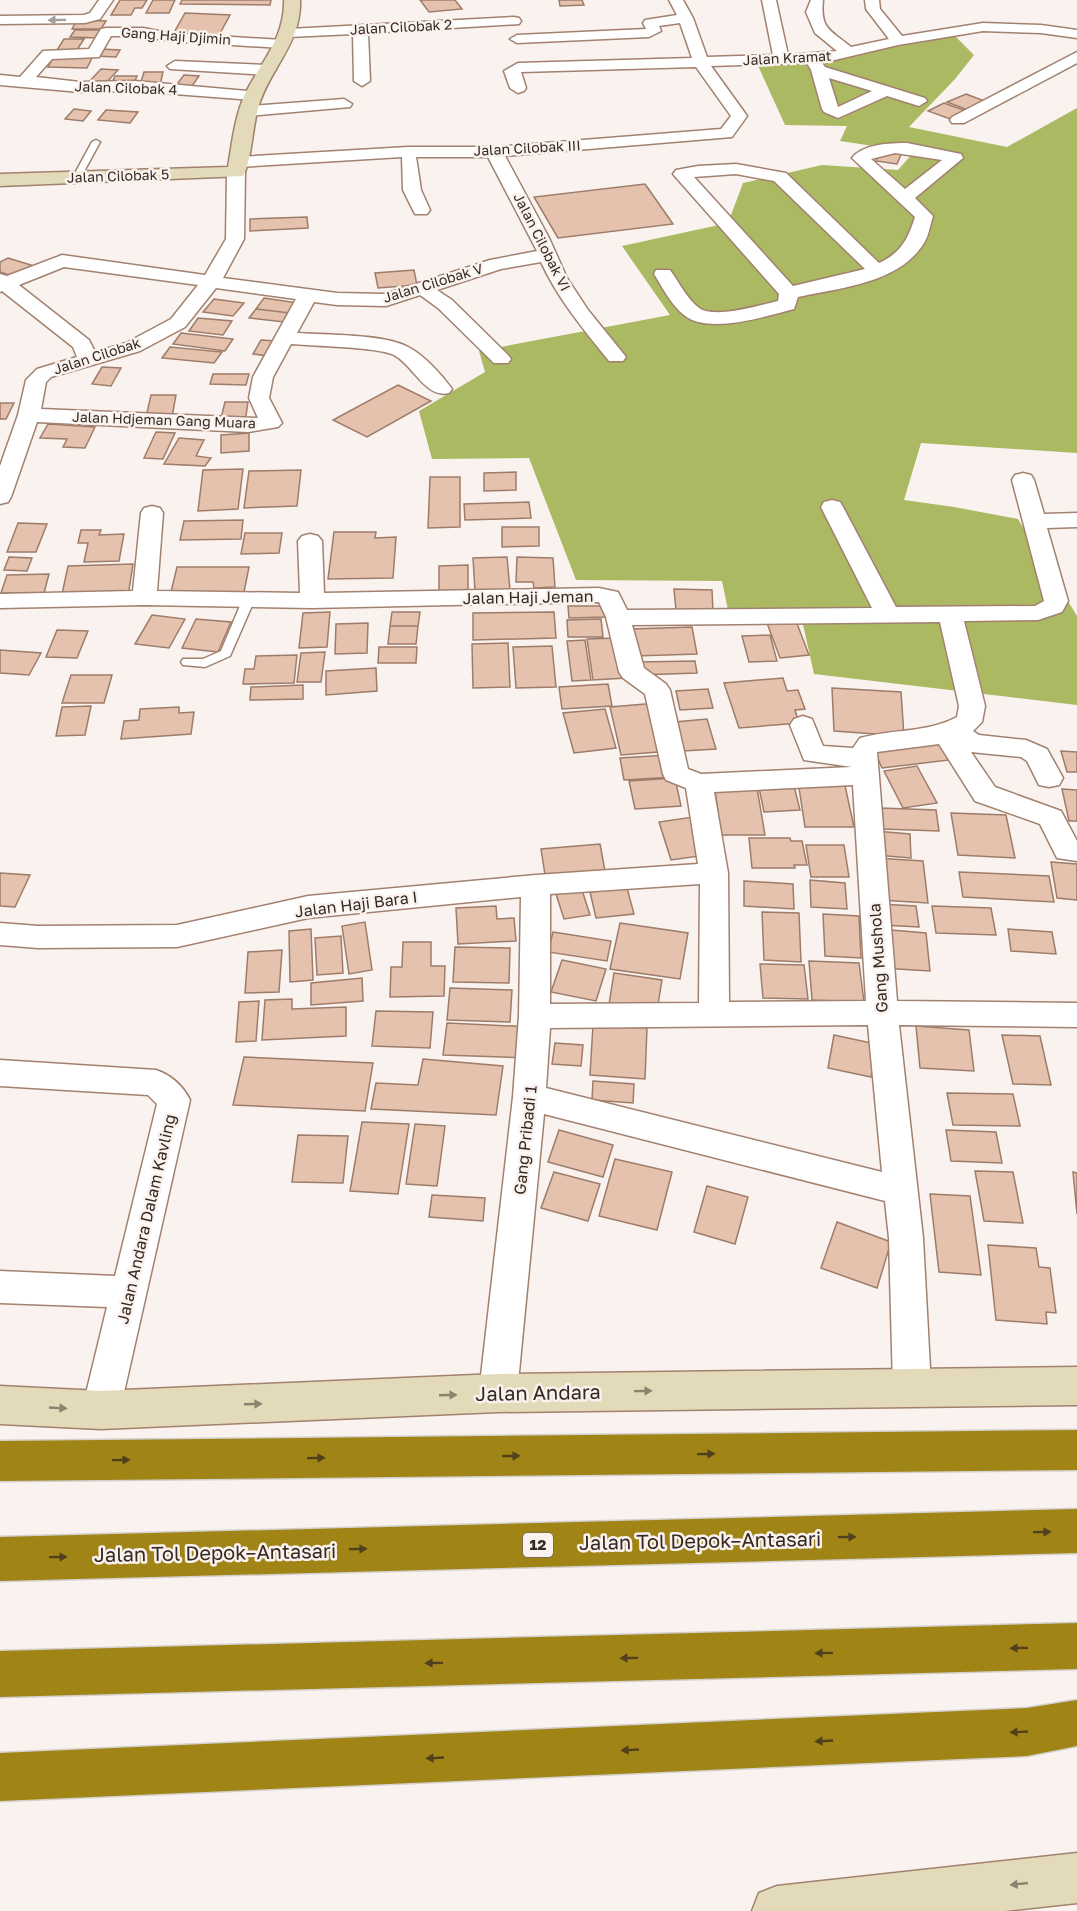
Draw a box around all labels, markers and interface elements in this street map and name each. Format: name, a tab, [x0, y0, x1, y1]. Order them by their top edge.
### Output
one-way arrow	[48, 15, 67, 25]
street label: Jalan Cilobak 2	[349, 15, 452, 38]
street label: Gang Haji Djimin	[121, 23, 232, 48]
street label: Jalan Kramat	[742, 47, 832, 68]
street label: Jalan Cilobak 4	[74, 77, 178, 98]
street label: Jalan Cilobak III	[473, 136, 581, 159]
street label: Jalan Cilobak 5	[67, 165, 169, 186]
street label: Jalan Cilobak VI	[510, 190, 575, 294]
street label: Jalan Cilobak V	[381, 259, 485, 306]
street label: Jalan Cilobak	[51, 333, 143, 378]
street label: Jalan Hdjeman Gang Muara	[72, 408, 256, 431]
street label: Jalan Haji Jeman	[462, 586, 594, 608]
street label: Jalan Haji Bara I	[293, 887, 419, 921]
street label: Gang Mushola	[864, 903, 892, 1013]
street label: Gang Pribadi 1	[509, 1084, 541, 1196]
street label: Jalan Andara Dalam Kavling	[112, 1112, 180, 1326]
street label: Jalan Andara	[475, 1379, 601, 1405]
one-way arrow	[634, 1386, 653, 1396]
one-way arrow	[439, 1391, 458, 1400]
one-way arrow	[244, 1399, 263, 1408]
one-way arrow	[49, 1403, 68, 1412]
one-way arrow	[697, 1449, 716, 1459]
one-way arrow	[502, 1451, 521, 1461]
one-way arrow	[307, 1453, 326, 1463]
one-way arrow	[112, 1455, 131, 1465]
street label: Jalan Tol Depok–Antasari	[579, 1526, 821, 1554]
one-way arrow	[1033, 1527, 1052, 1536]
one-way arrow	[838, 1532, 857, 1541]
road number: 12	[523, 1533, 553, 1557]
street label: Jalan Tol Depok–Antasari	[94, 1538, 336, 1566]
one-way arrow	[349, 1545, 368, 1554]
one-way arrow	[49, 1553, 68, 1562]
one-way arrow	[1009, 1643, 1028, 1652]
one-way arrow	[814, 1648, 833, 1657]
one-way arrow	[619, 1653, 638, 1662]
one-way arrow	[424, 1658, 443, 1667]
one-way arrow	[1010, 1728, 1029, 1737]
one-way arrow	[815, 1737, 834, 1746]
one-way arrow	[620, 1745, 639, 1754]
one-way arrow	[425, 1754, 444, 1763]
one-way arrow	[1009, 1880, 1028, 1889]

